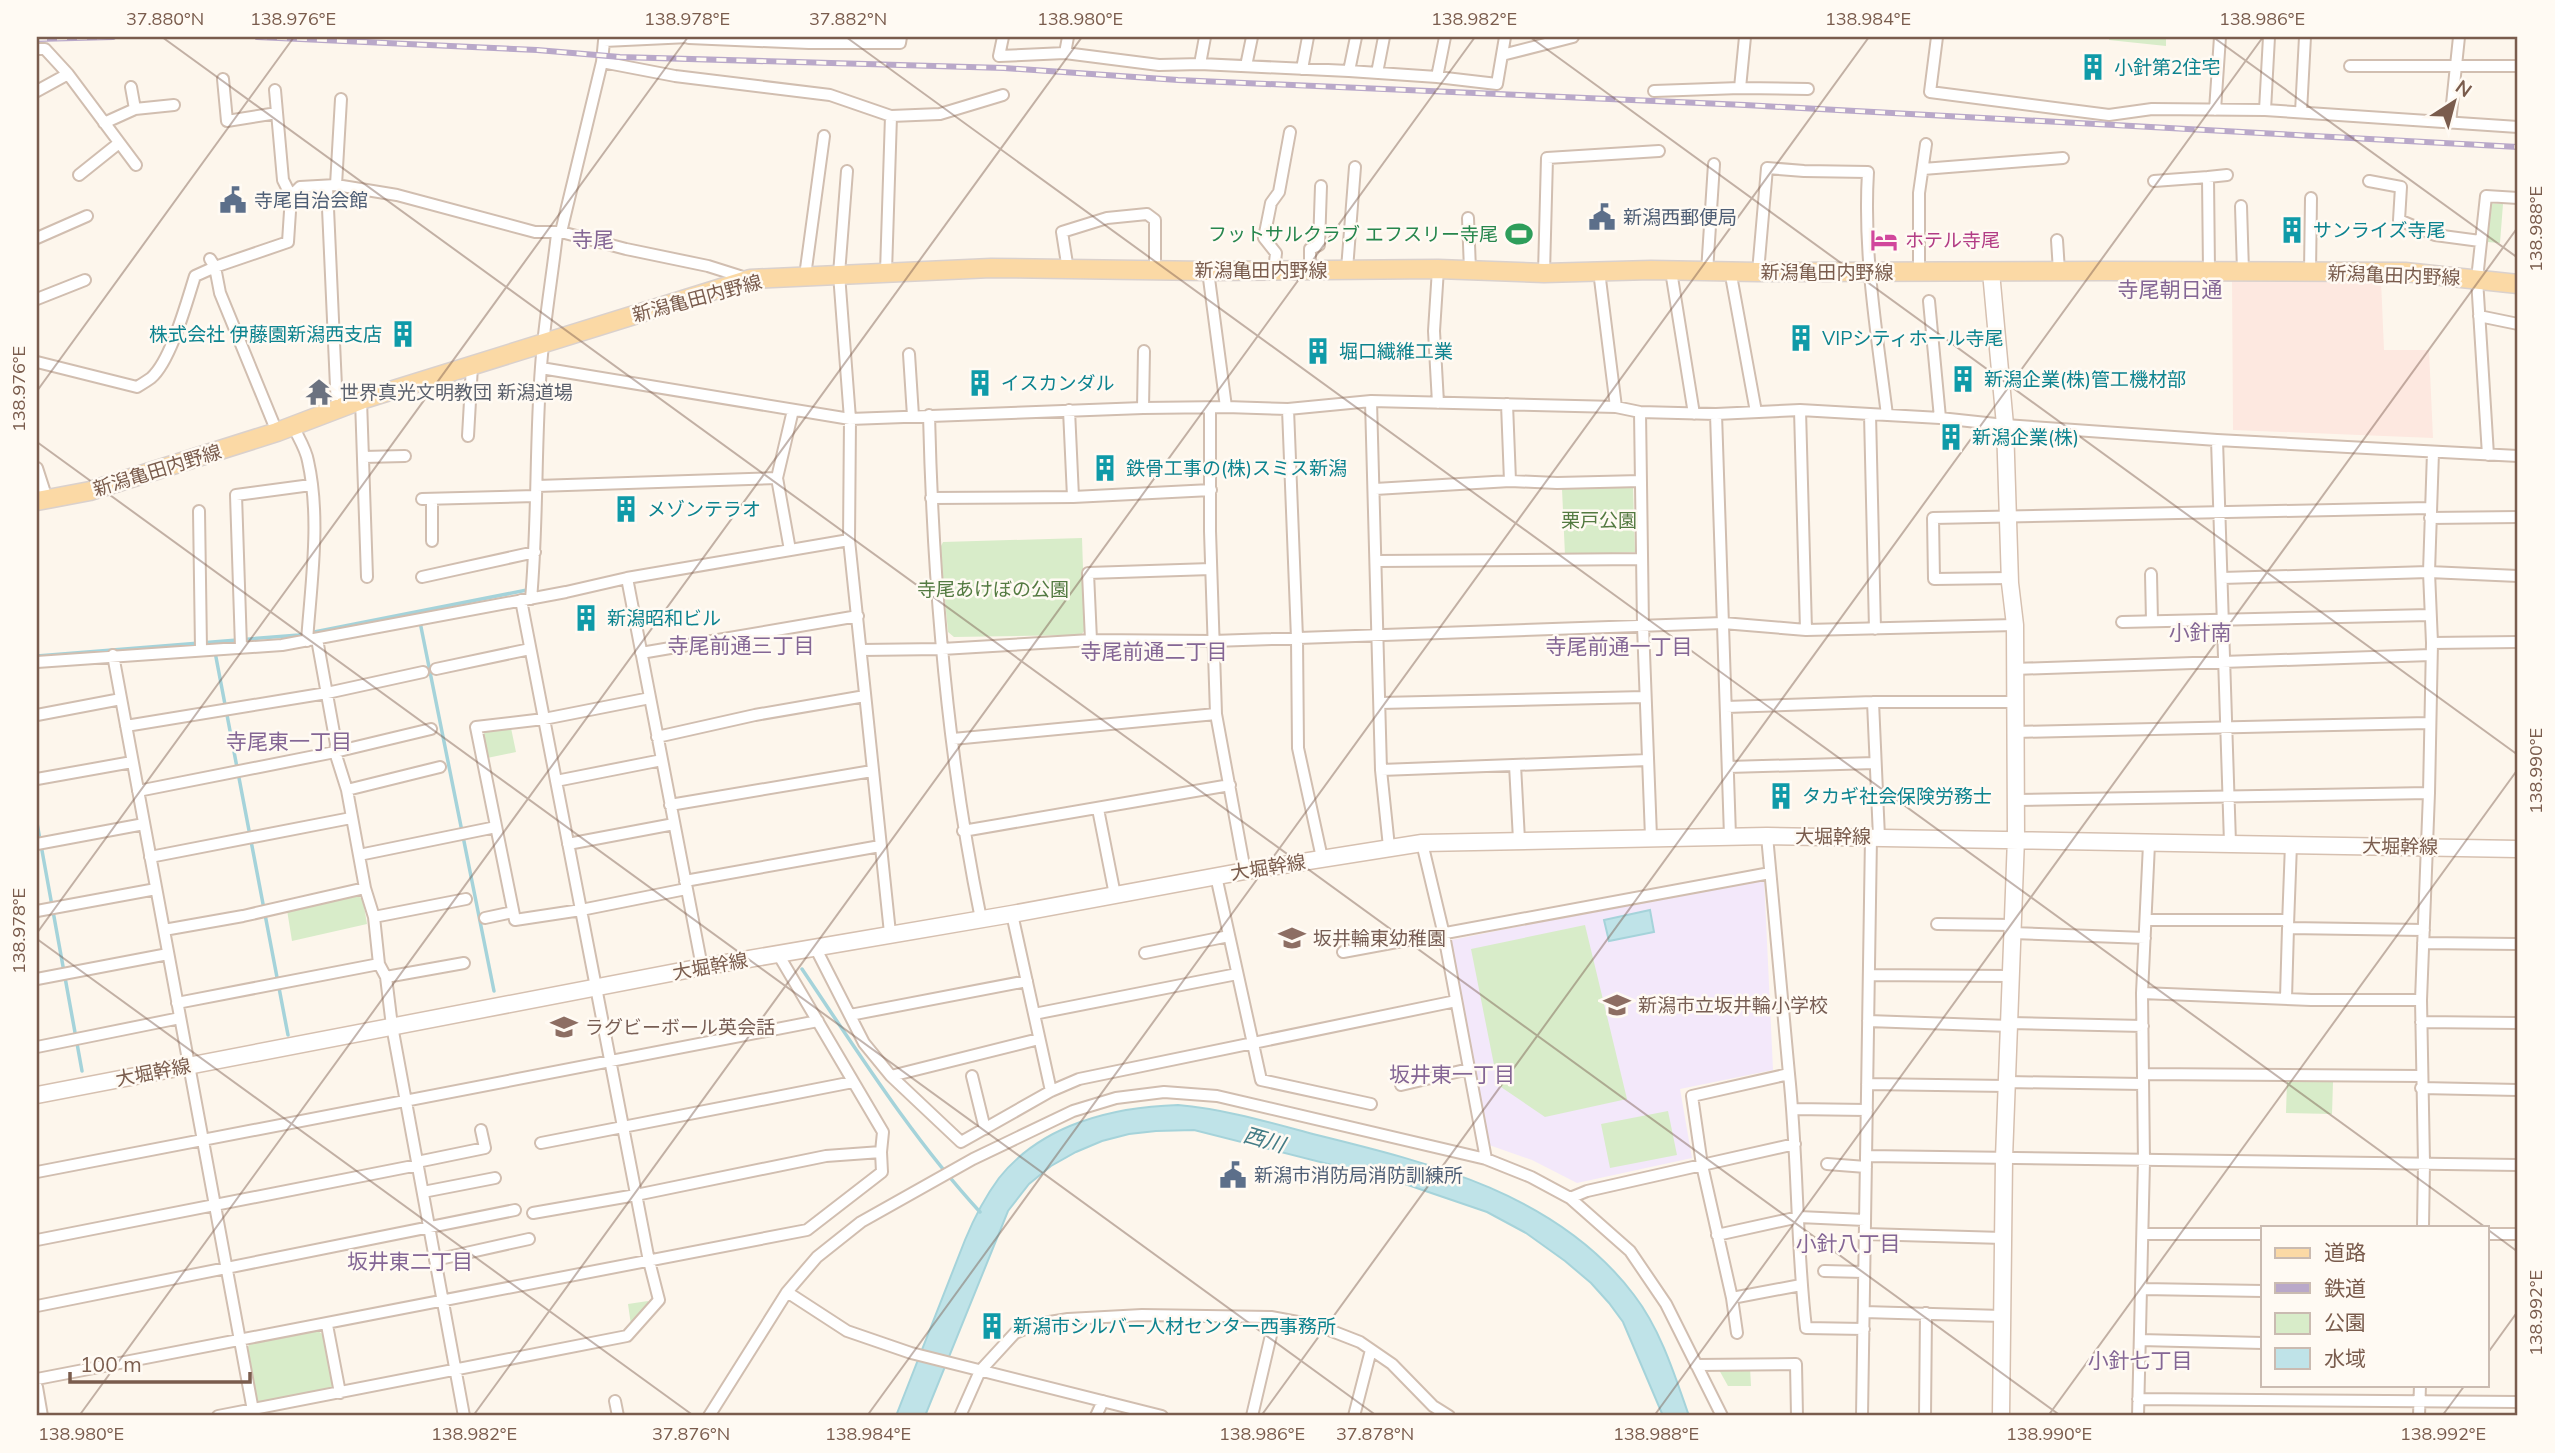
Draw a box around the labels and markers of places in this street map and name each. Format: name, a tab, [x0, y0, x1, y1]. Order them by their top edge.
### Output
building icon: 小針第2住宅	[2078, 52, 2108, 82]
place label: 小針第2住宅	[2114, 55, 2220, 79]
public building icon: 寺尾自治会館	[218, 185, 248, 215]
place label: 寺尾自治会館	[254, 188, 368, 212]
public building icon: 新潟西郵便局	[1587, 202, 1617, 232]
place label: 新潟西郵便局	[1623, 205, 1737, 229]
building icon: サンライズ寺尾	[2277, 215, 2307, 245]
place label: サンライズ寺尾	[2313, 218, 2445, 242]
sports icon: フットサルクラブ エフスリー寺尾	[1504, 219, 1534, 249]
place label: フットサルクラブ エフスリー寺尾	[1208, 222, 1498, 246]
hotel icon: ホテル寺尾	[1869, 225, 1899, 255]
place label: ホテル寺尾	[1905, 228, 2000, 252]
building icon: 株式会社 伊藤園新潟西支店	[388, 319, 418, 349]
place label: 株式会社 伊藤園新潟西支店	[149, 322, 382, 346]
building icon: VIPシティホール寺尾	[1786, 323, 1816, 353]
place label: VIPシティホール寺尾	[1822, 326, 2003, 350]
building icon: 堀口繊維工業	[1303, 336, 1333, 366]
place label: 堀口繊維工業	[1339, 339, 1453, 363]
building icon: 新潟企業(株)管工機材部	[1948, 364, 1978, 394]
place label: 新潟企業(株)管工機材部	[1984, 367, 2186, 391]
building icon: イスカンダル	[965, 368, 995, 398]
place label: イスカンダル	[1001, 371, 1114, 395]
temple icon: 世界真光文明教団 新潟道場	[304, 377, 334, 407]
place label: 世界真光文明教団 新潟道場	[340, 380, 573, 404]
building icon: 新潟企業(株)	[1936, 422, 1966, 452]
place label: 新潟企業(株)	[1972, 425, 2079, 449]
building icon: 鉄骨工事の(株)スミス新潟	[1090, 453, 1120, 483]
place label: 鉄骨工事の(株)スミス新潟	[1126, 456, 1347, 480]
building icon: メゾンテラオ	[611, 494, 641, 524]
place label: メゾンテラオ	[647, 497, 761, 521]
building icon: 新潟昭和ビル	[571, 603, 601, 633]
place label: 新潟昭和ビル	[607, 606, 721, 630]
building icon: タカギ社会保険労務士	[1766, 781, 1796, 811]
place label: タカギ社会保険労務士	[1802, 784, 1992, 808]
school or university icon: 坂井輪東幼稚園	[1277, 923, 1307, 953]
place label: 坂井輪東幼稚園	[1313, 926, 1446, 950]
school or university icon: 新潟市立坂井輪小学校	[1602, 990, 1632, 1020]
place label: 新潟市立坂井輪小学校	[1638, 993, 1828, 1017]
school or university icon: ラグビーボール英会話	[549, 1012, 579, 1042]
place label: ラグビーボール英会話	[585, 1015, 775, 1039]
public building icon: 新潟市消防局消防訓練所	[1218, 1160, 1248, 1190]
place label: 新潟市消防局消防訓練所	[1254, 1163, 1463, 1187]
building icon: 新潟市シルバー人材センター西事務所	[977, 1311, 1007, 1341]
place label: 新潟市シルバー人材センター西事務所	[1013, 1314, 1336, 1338]

